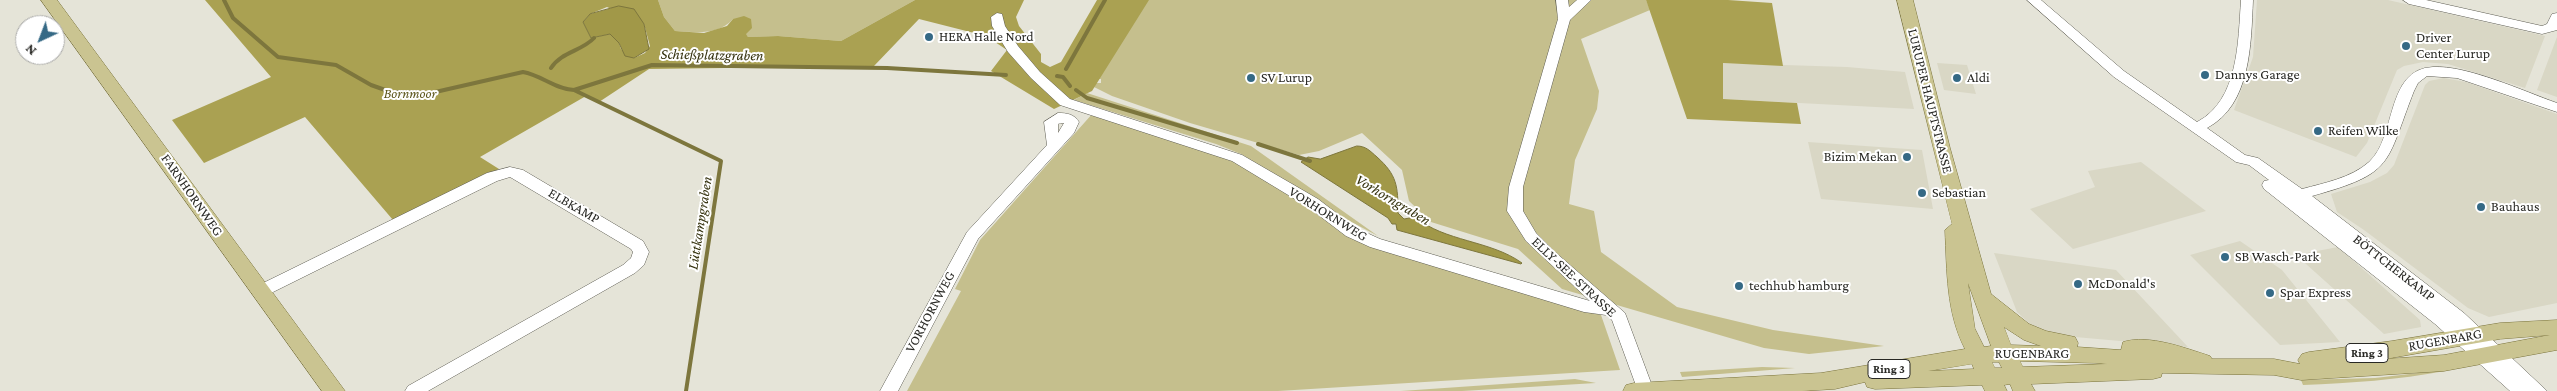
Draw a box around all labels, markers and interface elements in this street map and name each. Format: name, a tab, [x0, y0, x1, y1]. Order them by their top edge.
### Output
north arrow	[15, 15, 65, 65]
street label: LURUPER HAUPTSTRASSE	[1904, 27, 1956, 175]
place label: HERA Halle Nord	[939, 29, 1034, 45]
place label: Driver Center Lurup	[2416, 30, 2490, 62]
marker: HERA Halle Nord	[923, 31, 935, 43]
marker: Driver Center Lurup	[2400, 40, 2412, 52]
text: N	[22, 41, 39, 59]
water label: Schießplatzgraben	[660, 45, 764, 65]
place label: Dannys Garage	[2215, 67, 2300, 83]
marker: Dannys Garage	[2199, 69, 2211, 81]
place label: SV Lurup	[1261, 70, 1312, 86]
place label: Aldi	[1967, 70, 1990, 86]
marker: SV Lurup	[1245, 72, 1257, 84]
marker: Aldi	[1951, 72, 1963, 84]
park label: Bornmoor	[384, 86, 436, 102]
place label: Reifen Wilke	[2328, 123, 2398, 139]
marker: Reifen Wilke	[2312, 125, 2324, 137]
place label: Bizim Mekan	[1824, 149, 1897, 165]
street label: FARNHORNWEG	[158, 151, 226, 239]
marker: Bizim Mekan	[1901, 151, 1913, 163]
water label: Vorhorngraben	[1352, 171, 1434, 229]
water label: Lüttkampgraben	[684, 175, 716, 271]
street label: VORHORNWEG	[1286, 183, 1370, 245]
street label: ELBKAMP	[545, 185, 603, 227]
place label: Sebastian	[1932, 185, 1986, 201]
marker: Sebastian	[1916, 187, 1928, 199]
place label: Bauhaus	[2491, 199, 2539, 215]
marker: Bauhaus	[2475, 201, 2487, 213]
street label: BÖTTCHERKAMP	[2350, 231, 2438, 305]
street label: ELLY-SEE-STRASSE	[1528, 233, 1620, 321]
place label: SB Wasch-Park	[2235, 249, 2319, 265]
marker: SB Wasch-Park	[2219, 251, 2231, 263]
street label: VORHORNWEG	[902, 268, 958, 356]
place label: McDonald's	[2088, 276, 2155, 292]
place label: techhub hamburg	[1749, 278, 1849, 294]
marker: McDonald's	[2072, 278, 2084, 290]
marker: techhub hamburg	[1733, 280, 1745, 292]
place label: Spar Express	[2280, 285, 2351, 301]
marker: Spar Express	[2264, 287, 2276, 299]
street label: RUGENBARG	[2407, 325, 2483, 355]
road number: Ring 3	[2346, 343, 2388, 362]
street label: RUGENBARG	[1995, 346, 2069, 362]
road number: Ring 3	[1868, 359, 1910, 378]

